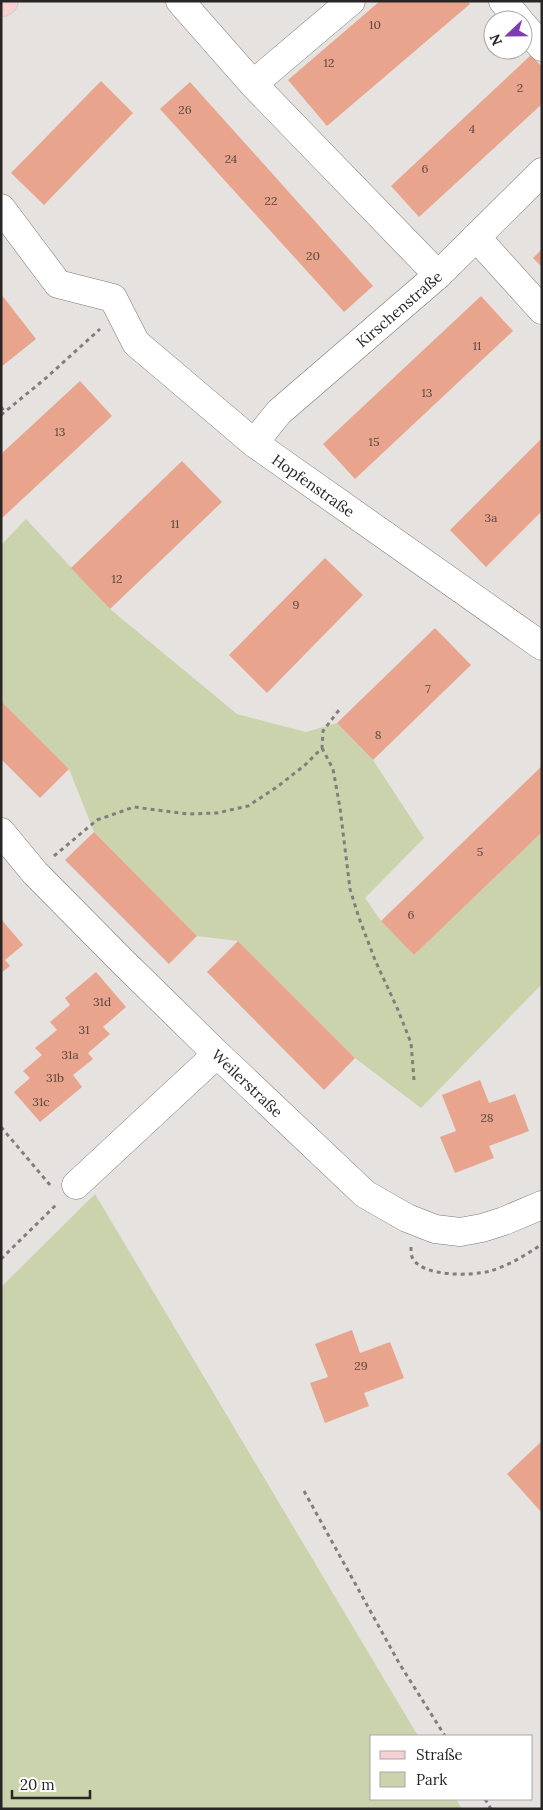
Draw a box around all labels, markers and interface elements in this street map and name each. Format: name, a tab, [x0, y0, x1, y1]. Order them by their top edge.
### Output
north arrow	[483, 10, 533, 60]
house number: 10	[369, 17, 381, 32]
text: N	[486, 31, 506, 48]
house number: 12	[324, 55, 334, 70]
house number: 2	[517, 80, 523, 95]
house number: 26	[178, 102, 192, 117]
house number: 4	[469, 121, 476, 136]
house number: 24	[225, 151, 238, 166]
house number: 6	[422, 161, 429, 176]
house number: 22	[265, 193, 277, 208]
house number: 20	[306, 248, 320, 263]
street label: Kirschenstraße	[352, 266, 446, 351]
house number: 11	[473, 338, 481, 353]
house number: 13	[421, 385, 433, 400]
house number: 13	[54, 424, 66, 439]
house number: 15	[369, 434, 379, 449]
street label: Hopfenstraße	[269, 449, 359, 521]
house number: 3a	[485, 510, 497, 525]
house number: 11	[171, 516, 179, 531]
house number: 12	[112, 571, 122, 586]
house number: 9	[293, 597, 300, 612]
house number: 7	[425, 681, 431, 696]
house number: 8	[375, 727, 382, 742]
house number: 5	[477, 844, 483, 859]
house number: 6	[408, 907, 415, 922]
house number: 31d	[93, 994, 111, 1009]
house number: 31	[78, 1022, 90, 1037]
street label: Weilerstraße	[208, 1045, 287, 1121]
house number: 31a	[61, 1047, 79, 1062]
house number: 31b	[46, 1070, 64, 1085]
house number: 31c	[32, 1094, 50, 1109]
house number: 28	[480, 1110, 494, 1125]
house number: 29	[354, 1358, 368, 1373]
legend	[370, 1735, 533, 1800]
text: Straße	[416, 1745, 463, 1764]
scale bar	[12, 1768, 90, 1800]
text: Park	[416, 1770, 447, 1789]
text: 20 m	[20, 1775, 55, 1794]

